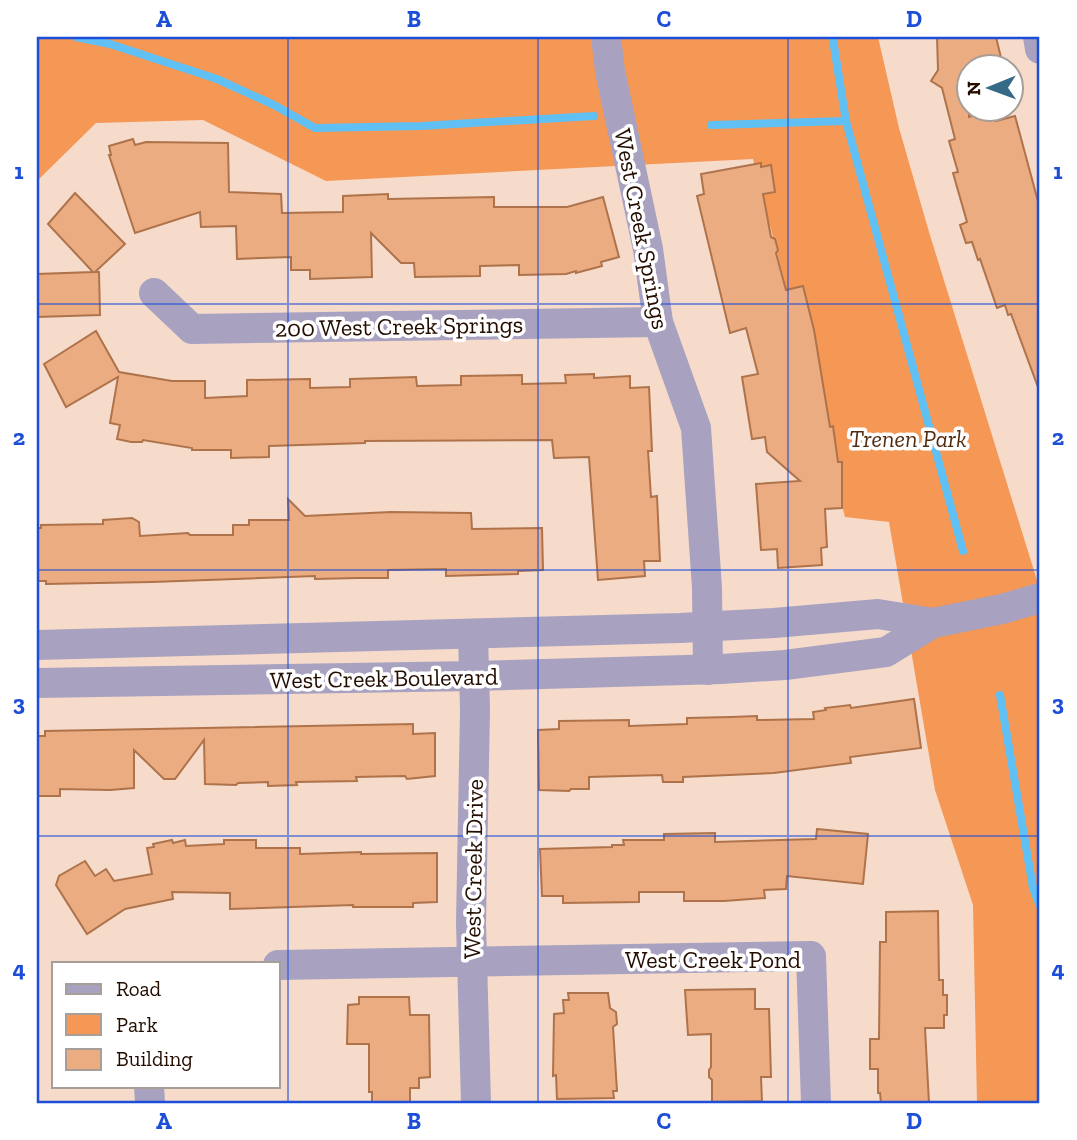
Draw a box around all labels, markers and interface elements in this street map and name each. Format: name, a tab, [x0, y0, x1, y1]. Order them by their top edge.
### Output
text: A	[156, 5, 172, 33]
text: B	[407, 5, 421, 33]
text: C	[657, 5, 671, 33]
text: D	[906, 5, 922, 33]
north arrow	[954, 52, 1024, 122]
text: N	[962, 81, 985, 96]
street label: West Creek Springs	[608, 126, 676, 332]
text: 1	[14, 157, 24, 185]
text: 1	[1053, 157, 1063, 185]
street label: 200 West Creek Springs	[275, 309, 523, 343]
text: 2	[13, 423, 25, 451]
text: 2	[1052, 423, 1064, 451]
park label: Trenen Park	[849, 424, 967, 453]
street label: West Creek Boulevard	[270, 662, 498, 694]
text: 3	[13, 689, 25, 717]
text: 3	[1052, 689, 1064, 717]
street label: West Creek Drive	[457, 779, 489, 959]
street label: West Creek Pond	[625, 945, 801, 974]
text: 4	[12, 955, 26, 983]
text: 4	[1051, 955, 1065, 983]
legend	[52, 962, 280, 1088]
text: Road	[116, 976, 162, 1001]
text: Park	[116, 1012, 158, 1037]
text: Building	[116, 1046, 193, 1071]
text: A	[156, 1107, 172, 1135]
text: B	[407, 1107, 421, 1135]
text: C	[657, 1107, 671, 1135]
text: D	[906, 1107, 922, 1135]

